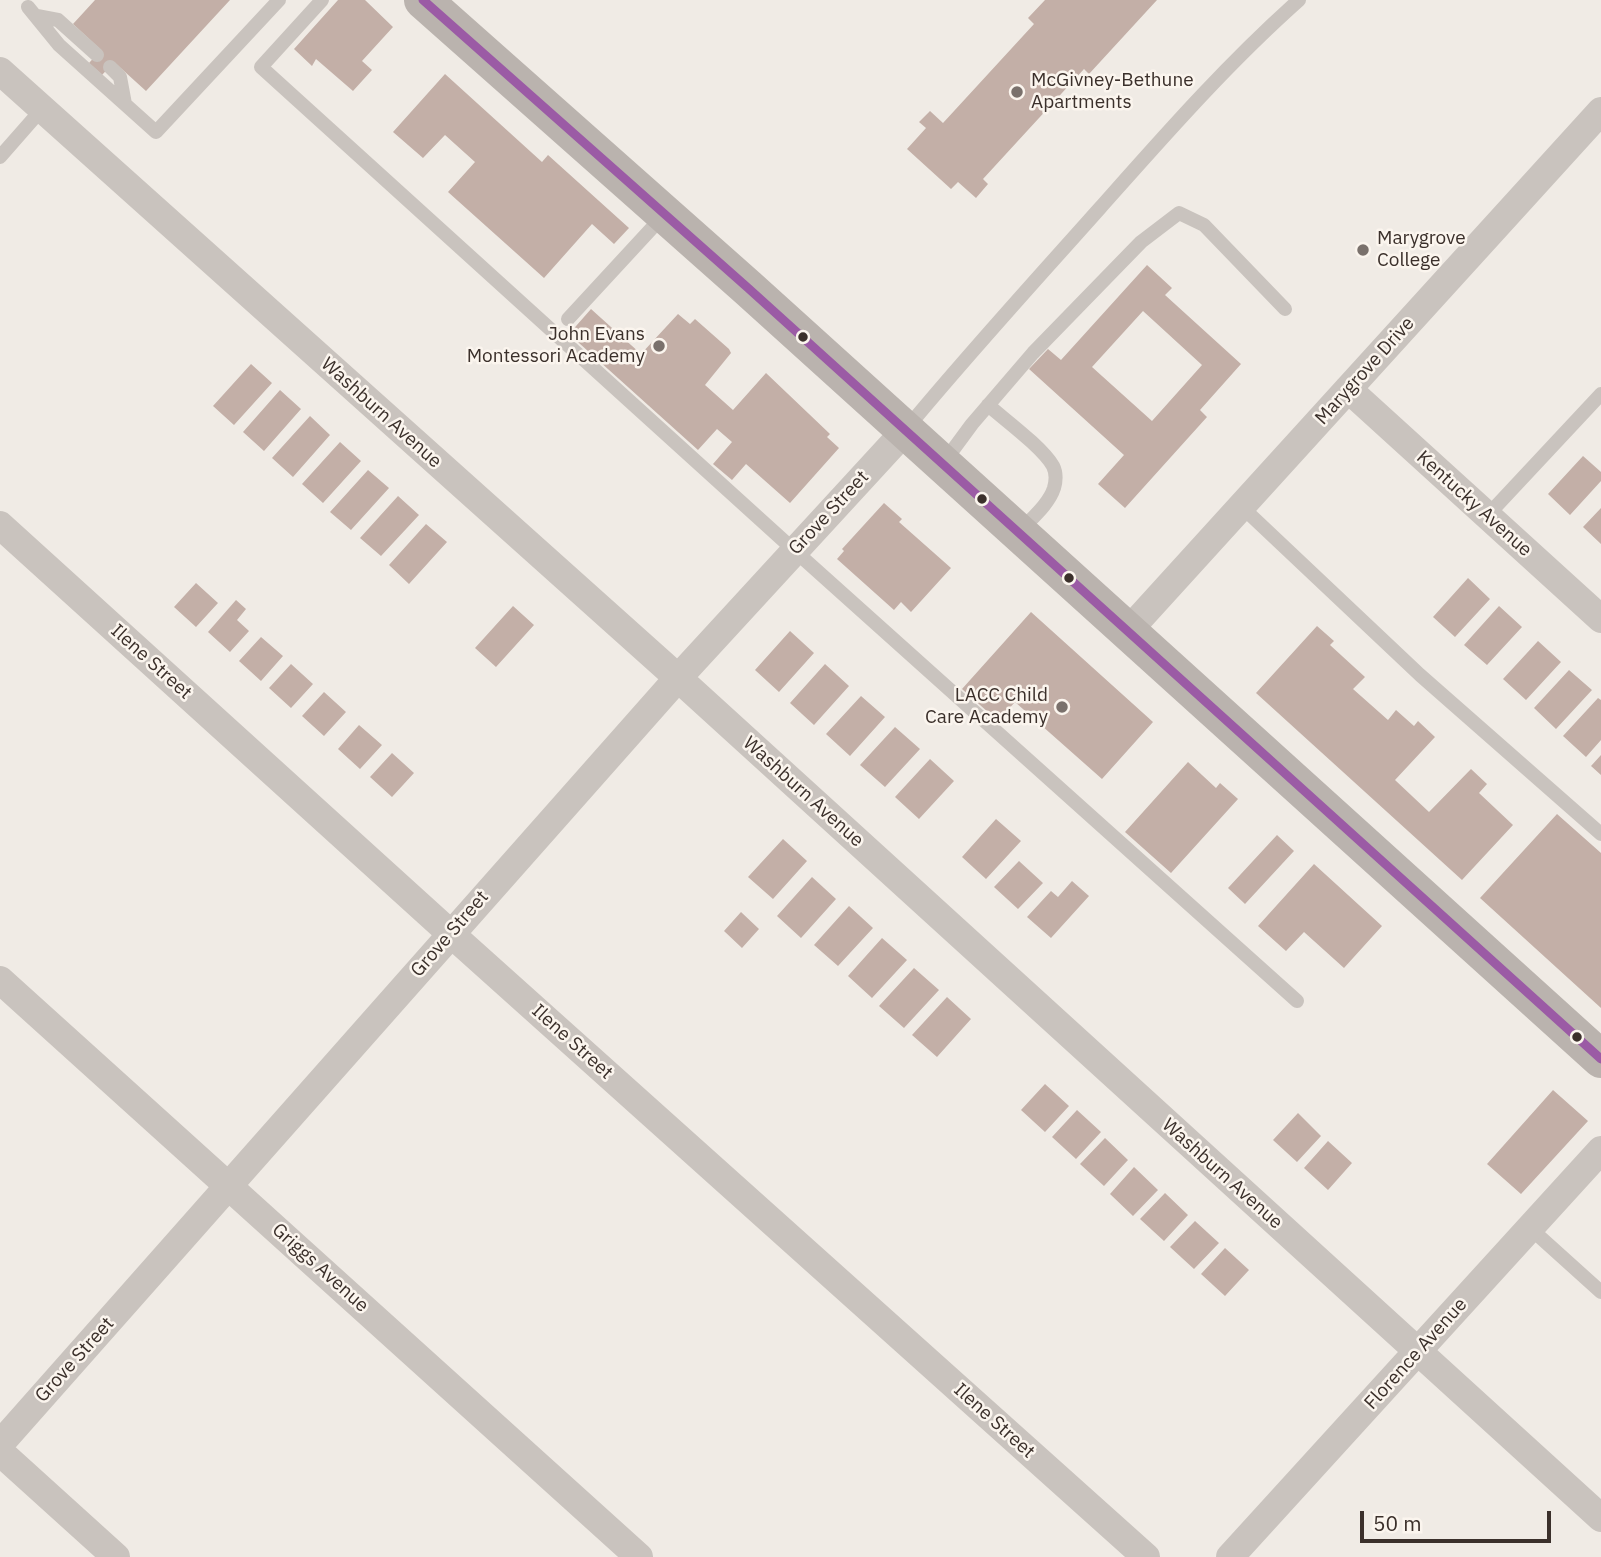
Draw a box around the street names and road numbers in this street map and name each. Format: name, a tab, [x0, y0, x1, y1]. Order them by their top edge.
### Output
street label: Marygrove Drive	[1311, 312, 1419, 430]
street label: Washburn Avenue	[316, 353, 446, 473]
street label: Kentucky Avenue	[1412, 446, 1536, 562]
street label: Grove Street	[784, 466, 874, 560]
street label: Ilene Street	[106, 620, 196, 704]
street label: Washburn Avenue	[738, 732, 868, 852]
street label: Grove Street	[406, 886, 494, 982]
street label: Ilene Street	[527, 1000, 617, 1084]
street label: Washburn Avenue	[1157, 1114, 1287, 1234]
street label: Griggs Avenue	[267, 1219, 373, 1317]
street label: Florence Avenue	[1360, 1293, 1472, 1415]
street label: Grove Street	[31, 1313, 119, 1407]
street label: Ilene Street	[949, 1379, 1039, 1463]

